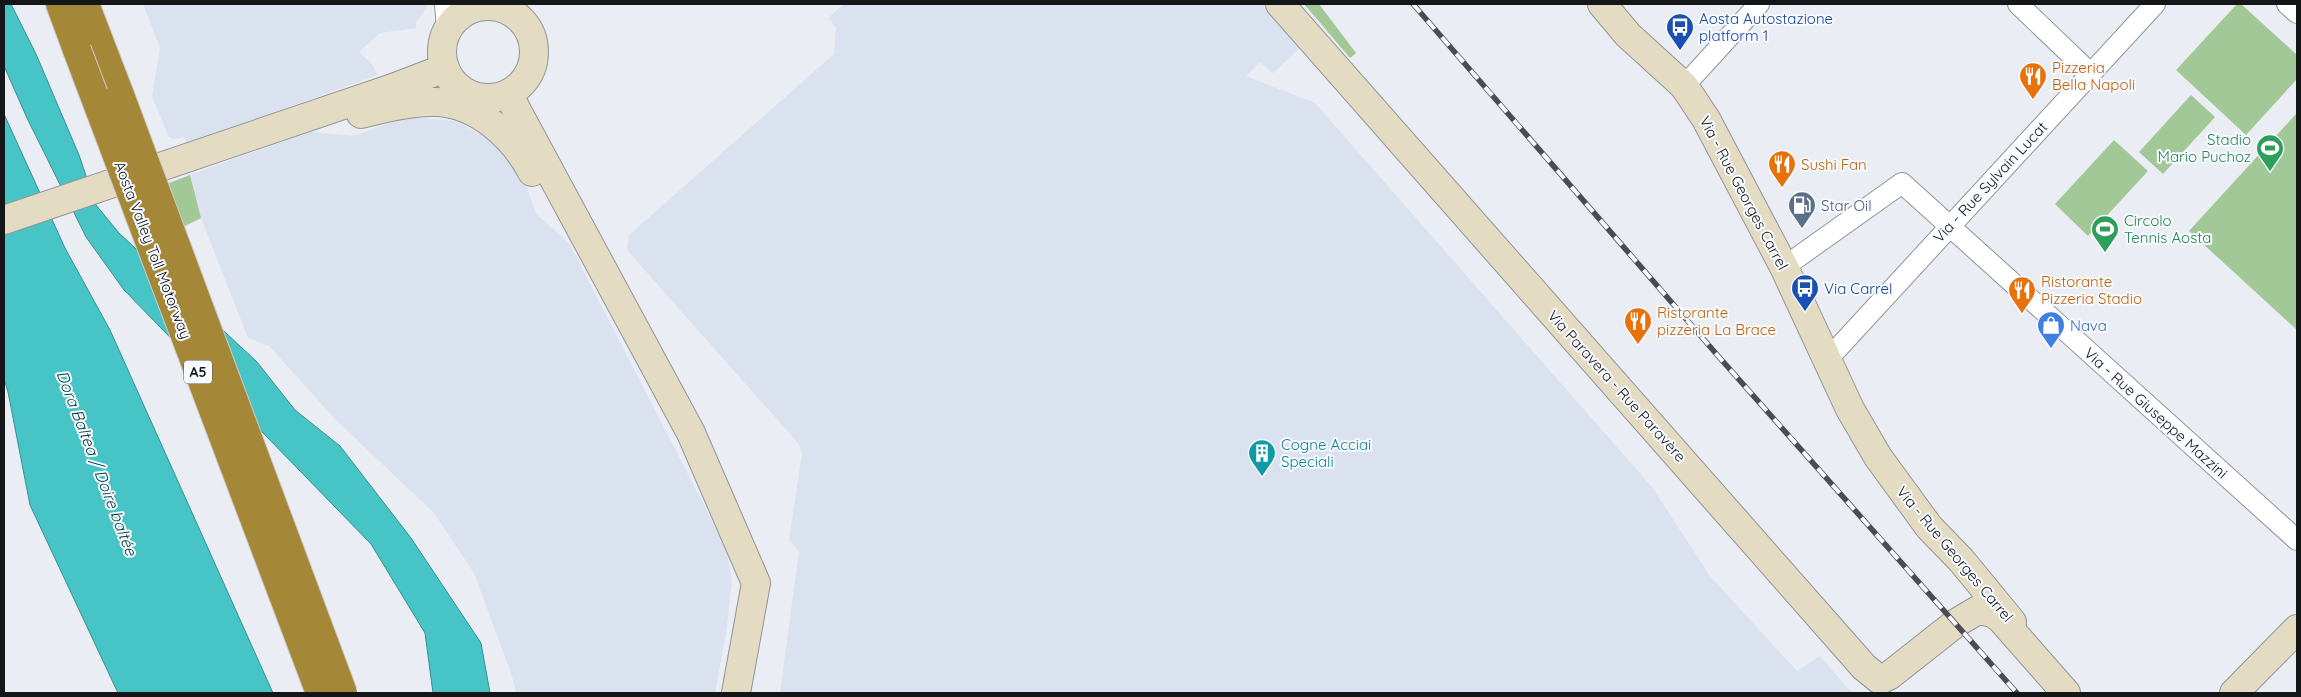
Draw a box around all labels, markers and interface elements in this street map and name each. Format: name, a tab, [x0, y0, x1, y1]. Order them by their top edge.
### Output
place label: Aosta Autostazione platform 1	[1699, 9, 1833, 45]
bus stop icon: Aosta Autostazione platform 1	[1665, 12, 1695, 51]
place label: Pizzeria Bella Napoli	[2052, 58, 2135, 94]
restaurant icon: Pizzeria Bella Napoli	[2018, 61, 2048, 100]
street label: Via - Rue Georges Carrel	[1695, 113, 1793, 273]
street label: Via - Rue Sylvain Lucat	[1929, 117, 2051, 247]
place label: Stadio Mario Puchoz	[2158, 130, 2251, 166]
sports icon: Stadio Mario Puchoz	[2255, 133, 2285, 172]
restaurant icon: Sushi Fan	[1767, 149, 1797, 188]
place label: Sushi Fan	[1801, 155, 1867, 174]
street label: Aosta Valley Toll Motorway	[110, 158, 196, 342]
fuel station icon: Star Oil	[1787, 190, 1817, 229]
place label: Star Oil	[1821, 196, 1872, 215]
place label: Circolo Tennis Aosta	[2124, 211, 2211, 247]
sports icon: Circolo Tennis Aosta	[2090, 214, 2120, 253]
place label: Ristorante Pizzeria Stadio	[2041, 272, 2142, 308]
bus stop icon: Via Carrel	[1790, 273, 1820, 312]
restaurant icon: Ristorante Pizzeria Stadio	[2007, 275, 2037, 314]
place label: Via Carrel	[1824, 279, 1892, 298]
place label: Ristorante pizzeria La Brace	[1657, 303, 1776, 339]
street label: Via Paravera - Rue Paravère	[1544, 306, 1690, 466]
restaurant icon: Ristorante pizzeria La Brace	[1623, 306, 1653, 345]
shop icon: Nava	[2036, 310, 2066, 349]
place label: Nava	[2070, 316, 2107, 335]
street label: Via - Rue Giuseppe Mazzini	[2080, 343, 2232, 483]
road number: A5	[184, 361, 212, 384]
water label: Dora Baltea / Doire baltée	[52, 368, 142, 559]
place label: Cogne Acciai Speciali	[1281, 435, 1371, 471]
building icon: Cogne Acciai Speciali	[1247, 438, 1277, 477]
street label: Via - Rue Georges Carrel	[1893, 482, 2017, 626]

